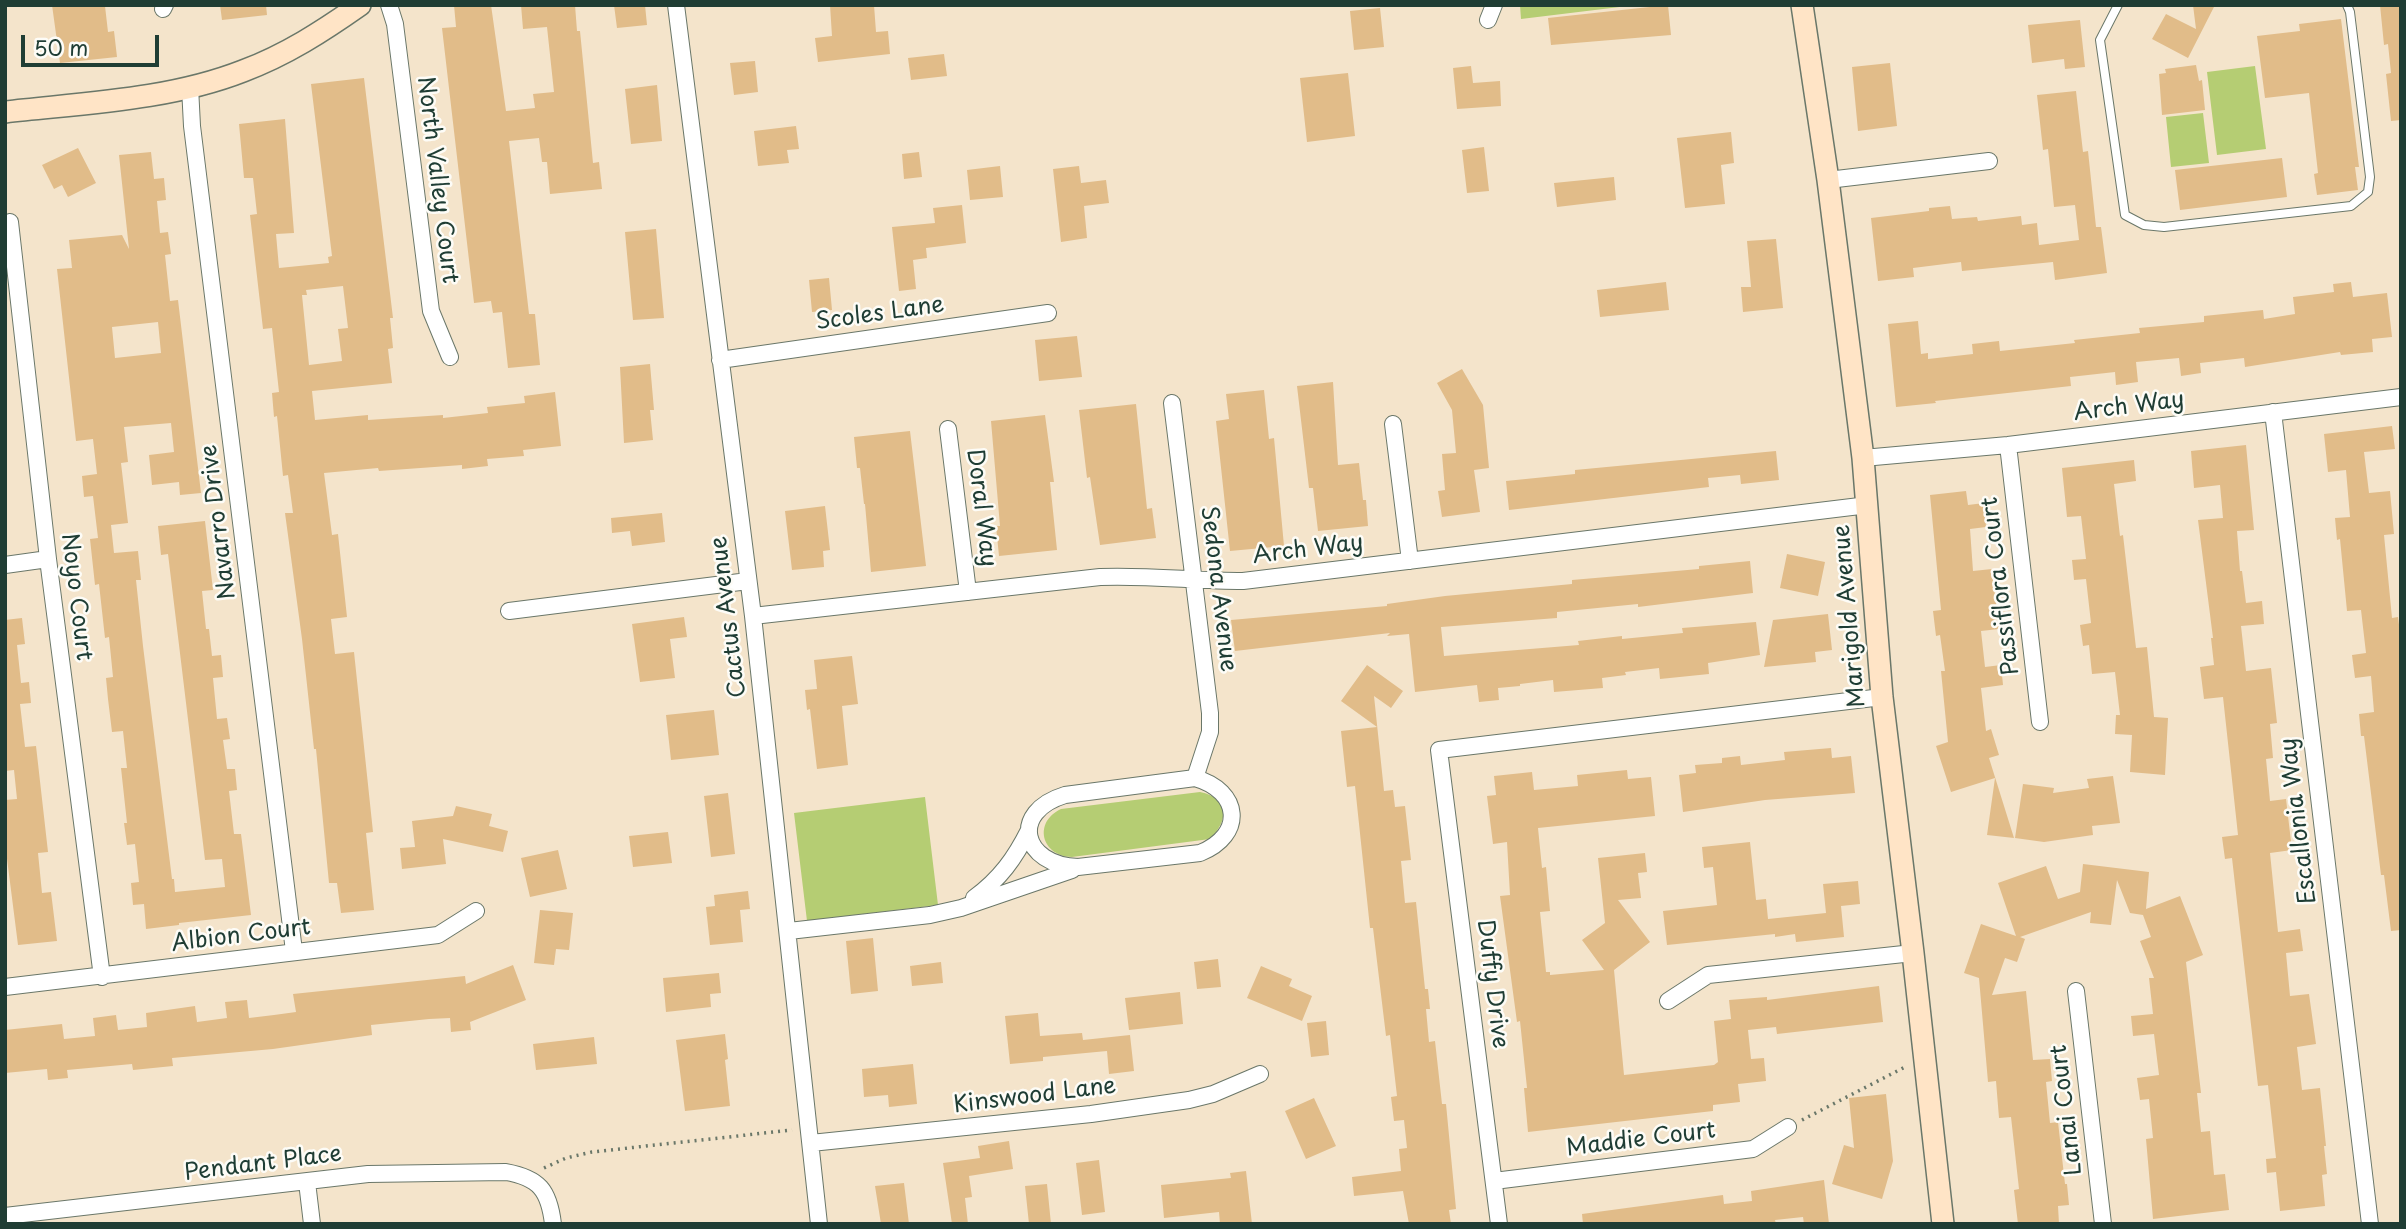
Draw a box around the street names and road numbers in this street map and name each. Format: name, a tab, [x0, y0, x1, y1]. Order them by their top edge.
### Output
street label: North Valley Court	[411, 75, 463, 285]
street label: Scoles Lane	[814, 291, 946, 337]
street label: Arch Way	[2072, 387, 2186, 427]
street label: Navarro Drive	[196, 443, 242, 601]
street label: Doral Way	[960, 447, 1002, 569]
street label: Passiflora Court	[1976, 495, 2026, 677]
street label: Sedona Avenue	[1194, 505, 1242, 673]
street label: Marigold Avenue	[1828, 523, 1872, 709]
street label: Arch Way	[1251, 530, 1365, 570]
street label: Noyo Court	[55, 532, 97, 662]
street label: Cactus Avenue	[705, 535, 753, 699]
street label: Escallonia Way	[2275, 736, 2323, 906]
street label: Albion Court	[170, 914, 312, 958]
street label: Duffy Drive	[1470, 918, 1514, 1050]
street label: Lanai Court	[2045, 1043, 2089, 1177]
street label: Kinswood Lane	[952, 1072, 1118, 1120]
street label: Maddie Court	[1565, 1117, 1717, 1163]
street label: Pendant Place	[183, 1141, 343, 1187]

